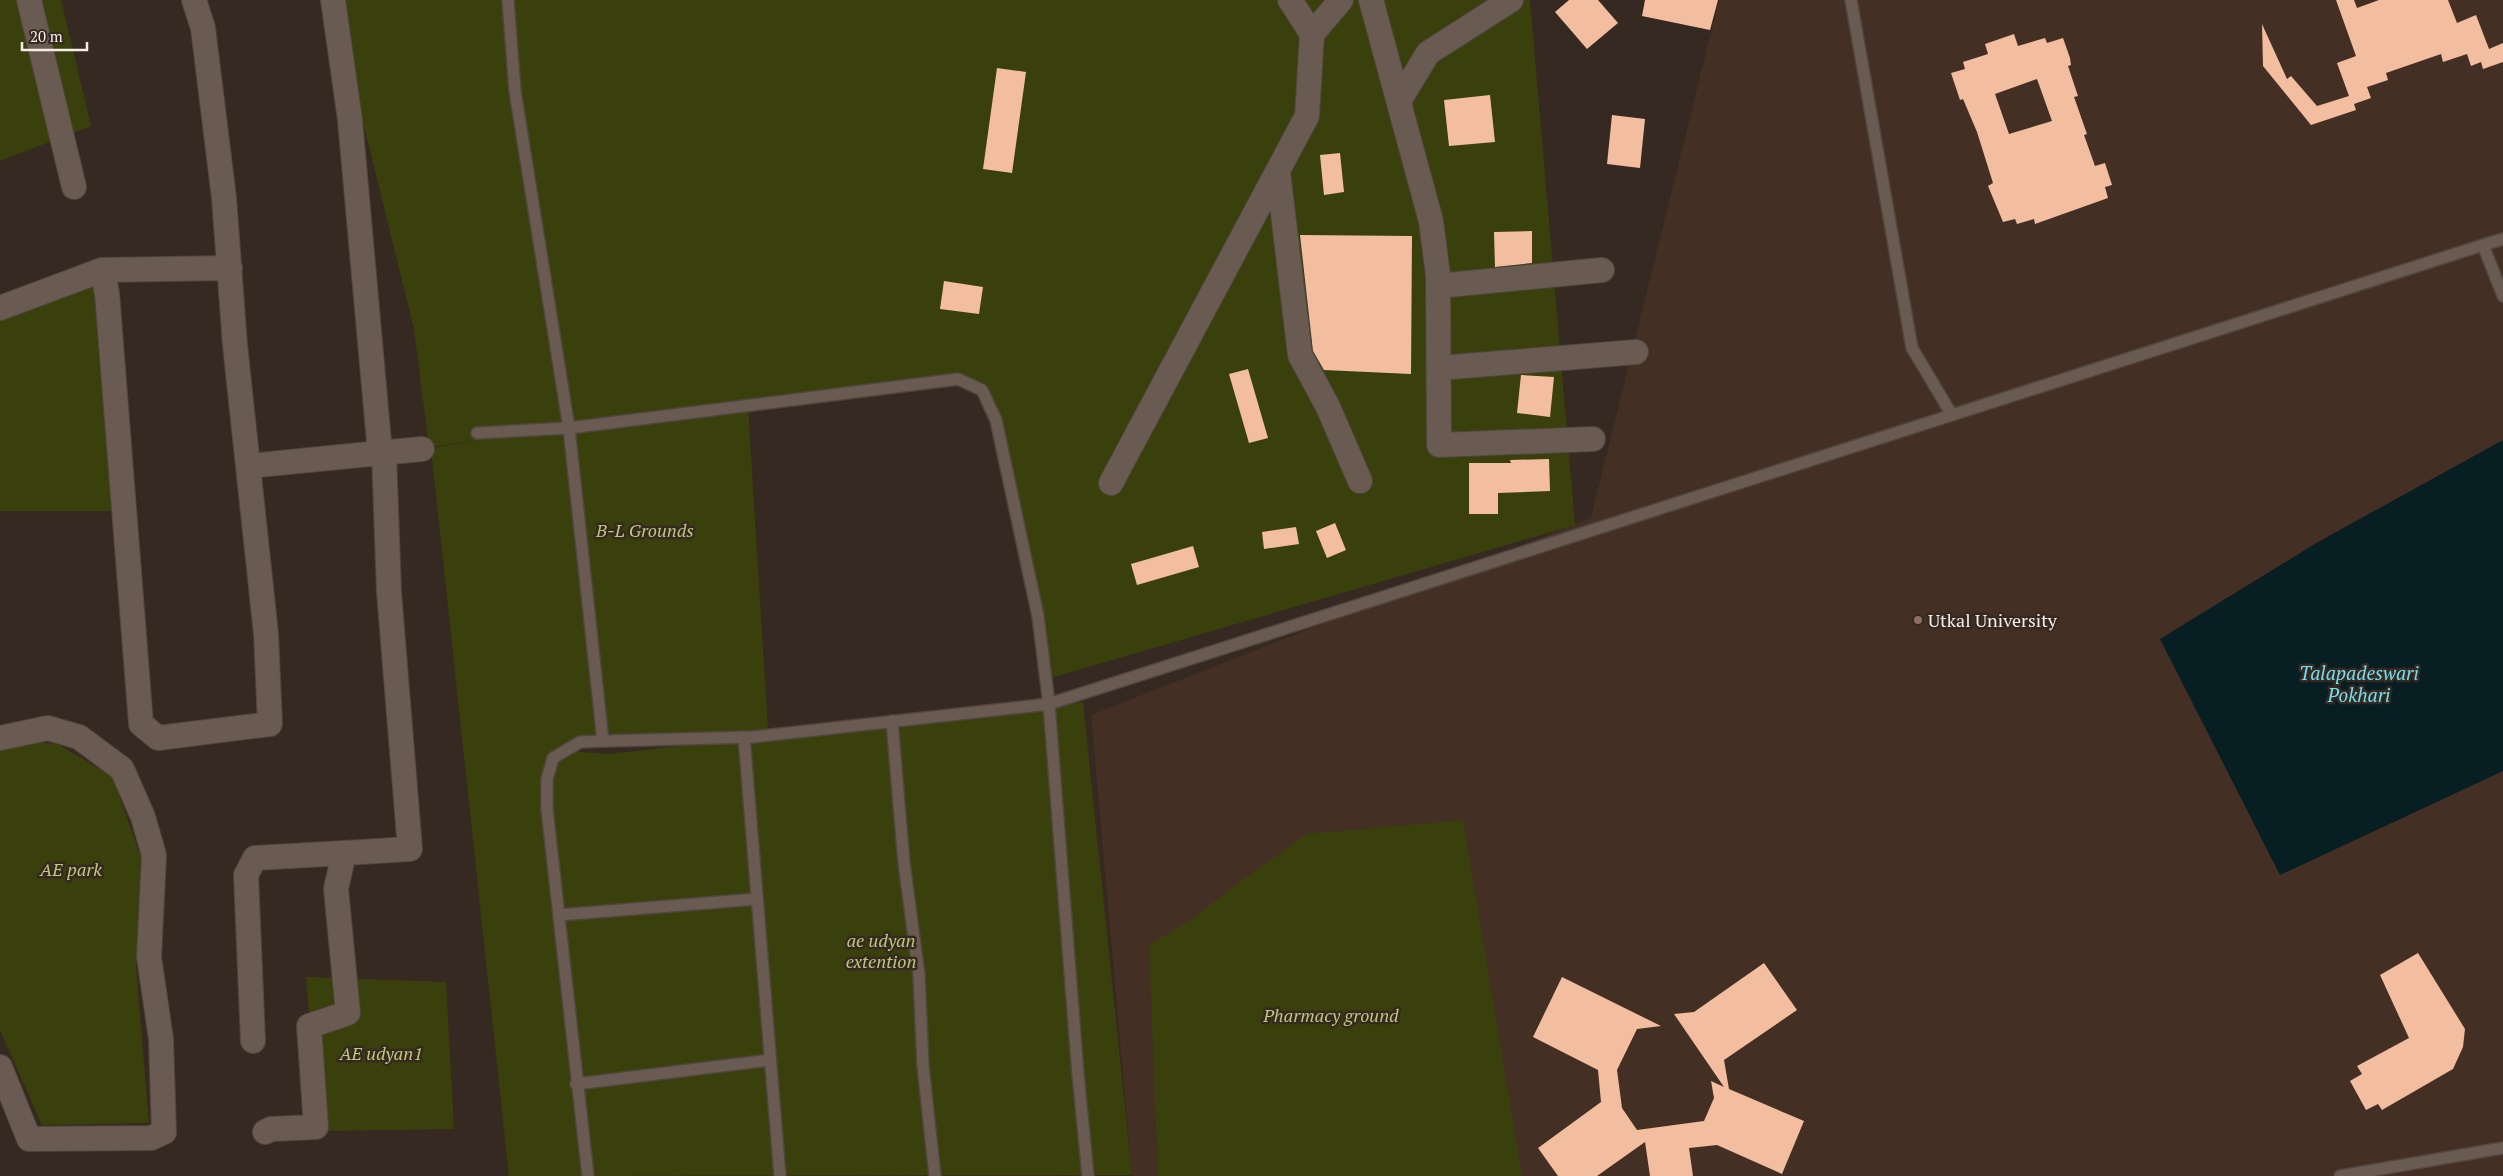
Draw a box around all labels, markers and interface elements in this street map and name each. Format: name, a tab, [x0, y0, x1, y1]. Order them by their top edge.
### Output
scale bar	[22, 20, 88, 52]
text: 20 m	[30, 26, 63, 46]
park label: B-L Grounds	[595, 518, 694, 542]
place label: Utkal University	[1928, 608, 2058, 632]
marker: Utkal University	[1912, 614, 1924, 626]
water label: Talapadeswari Pokhari	[2299, 660, 2419, 707]
park label: AE park	[39, 857, 102, 881]
park label: ae udyan extention	[846, 928, 916, 973]
park label: Pharmacy ground	[1262, 1003, 1399, 1027]
park label: AE udyan1	[338, 1041, 423, 1065]

